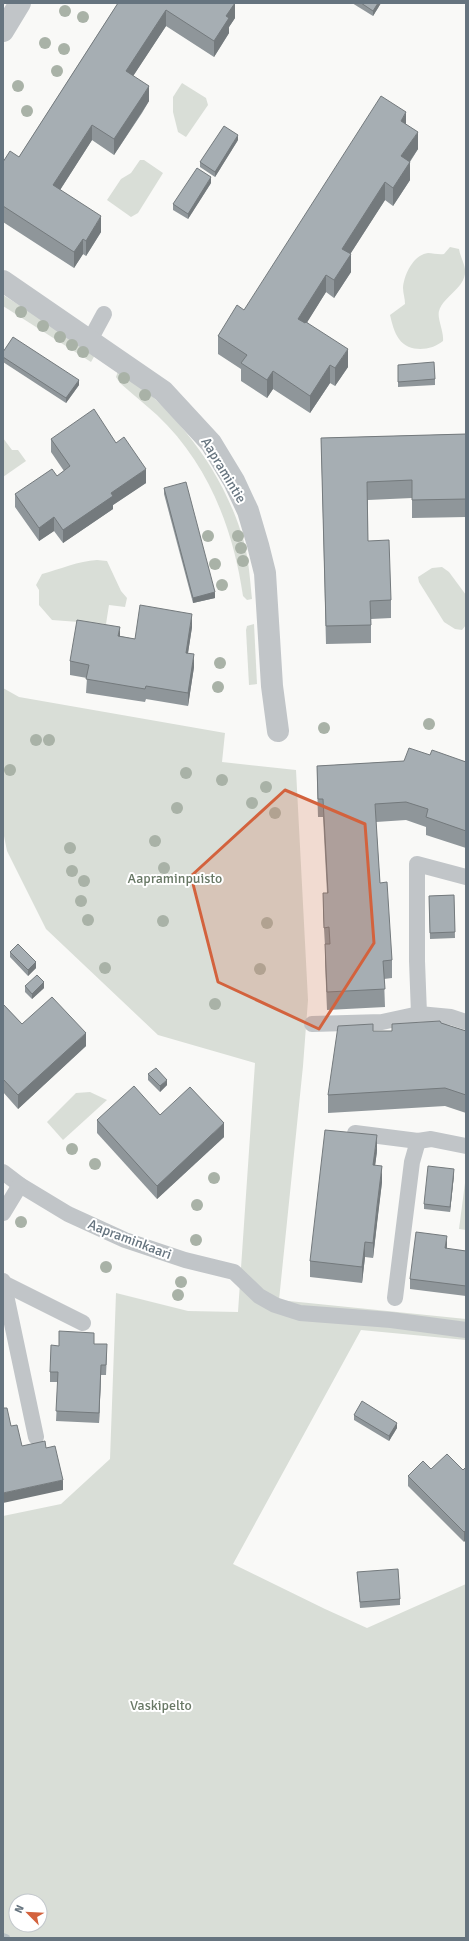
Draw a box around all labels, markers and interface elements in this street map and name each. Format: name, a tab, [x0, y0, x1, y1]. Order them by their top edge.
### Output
street label: Aapramintie	[197, 434, 250, 506]
park label: Aapraminpuisto	[128, 870, 222, 887]
street label: Aapraminkaari	[86, 1216, 174, 1263]
park label: Vaskipelto	[130, 1697, 192, 1714]
north arrow	[8, 1893, 48, 1933]
text: N	[12, 1903, 27, 1915]

